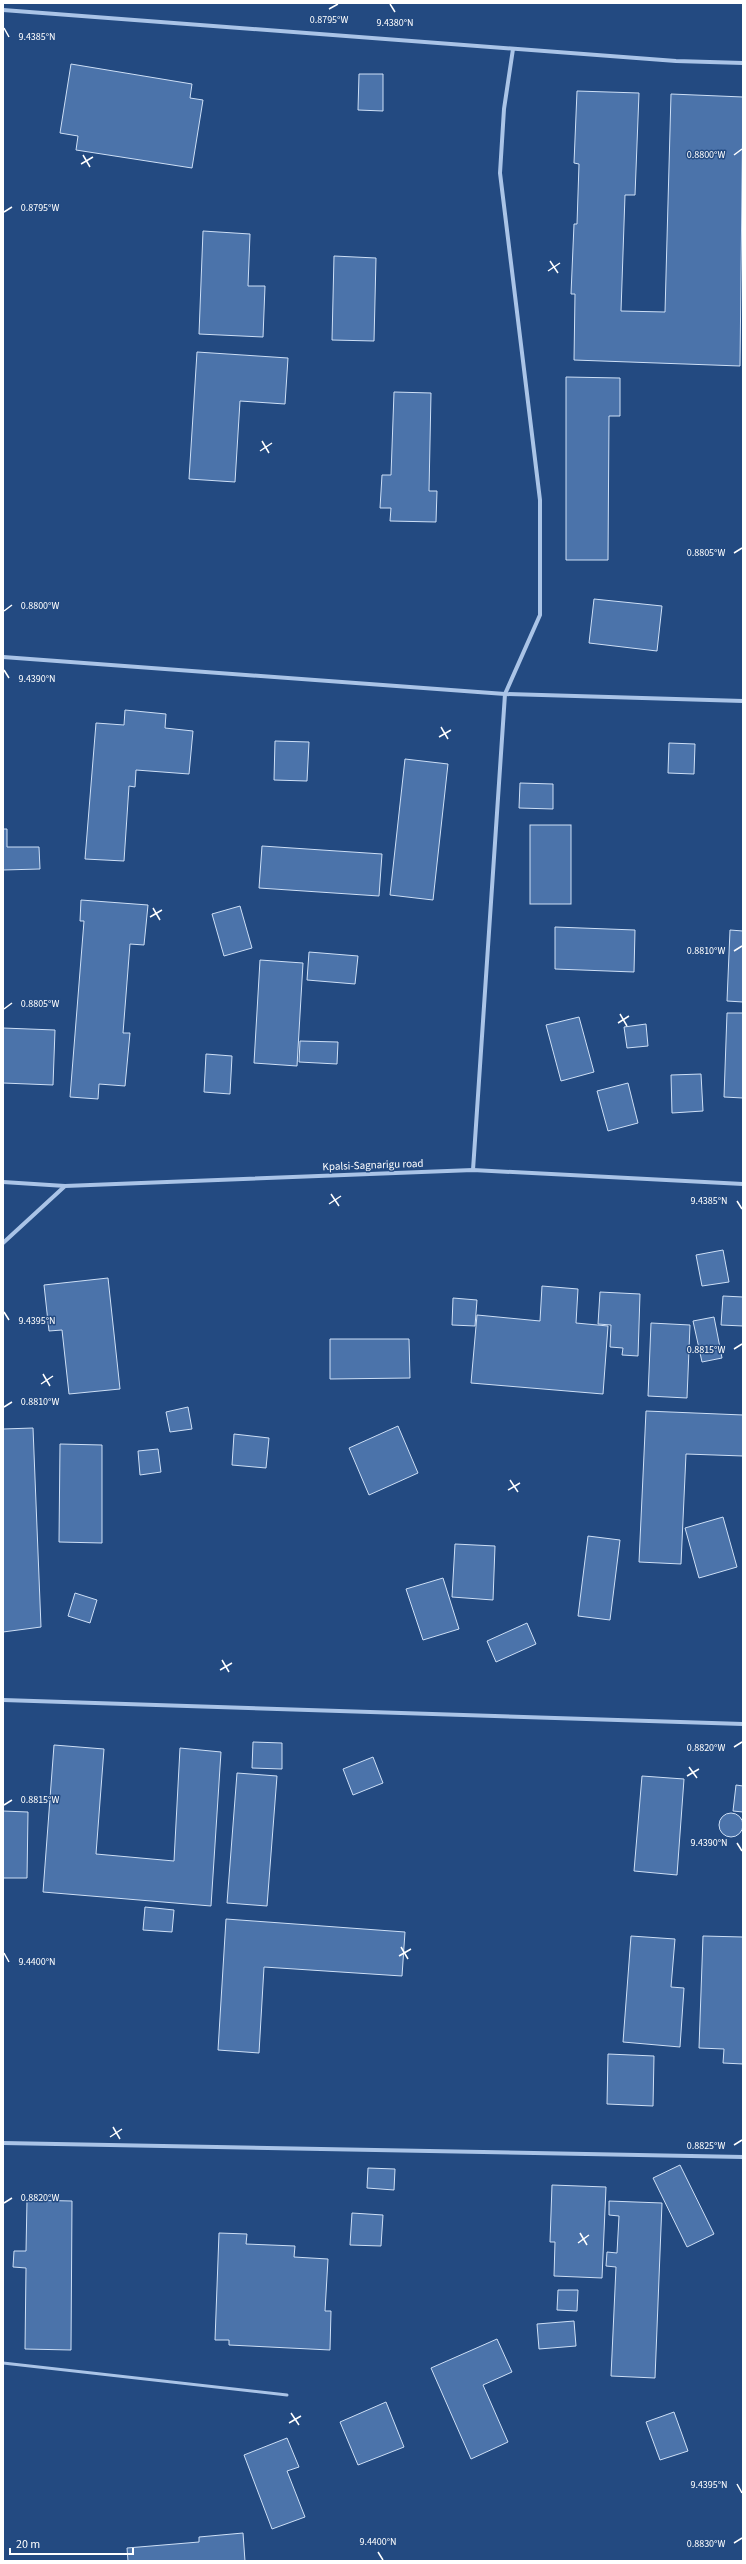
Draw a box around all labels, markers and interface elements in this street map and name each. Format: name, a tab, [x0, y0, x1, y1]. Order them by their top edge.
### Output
text: 0.8795°W	[310, 13, 348, 27]
text: 9.4380°N	[376, 16, 414, 30]
text: 9.4385°N	[18, 30, 56, 44]
text: 0.8800°W	[687, 148, 725, 162]
text: 0.8795°W	[21, 201, 59, 215]
text: 0.8805°W	[687, 546, 725, 560]
text: 0.8800°W	[21, 599, 59, 613]
text: 9.4390°N	[18, 672, 56, 686]
text: 0.8810°W	[687, 944, 725, 958]
text: 0.8805°W	[21, 997, 59, 1011]
street label: Kpalsi-Sagnarigu road	[322, 1156, 424, 1174]
text: 9.4385°N	[690, 1194, 728, 1208]
text: 9.4395°N	[18, 1314, 56, 1328]
text: 0.8815°W	[687, 1343, 725, 1357]
text: 0.8810°W	[21, 1395, 59, 1409]
text: 0.8820°W	[687, 1741, 725, 1755]
text: 0.8815°W	[21, 1793, 59, 1807]
text: 9.4390°N	[690, 1836, 728, 1850]
text: 9.4400°N	[18, 1955, 56, 1969]
text: 0.8825°W	[687, 2139, 725, 2153]
text: 0.8820°W	[21, 2191, 59, 2205]
text: 9.4395°N	[690, 2478, 728, 2492]
scale bar	[10, 2530, 133, 2556]
text: 9.4400°N	[359, 2535, 397, 2549]
text: 20 m	[16, 2536, 40, 2553]
text: 0.8830°W	[687, 2537, 725, 2551]

